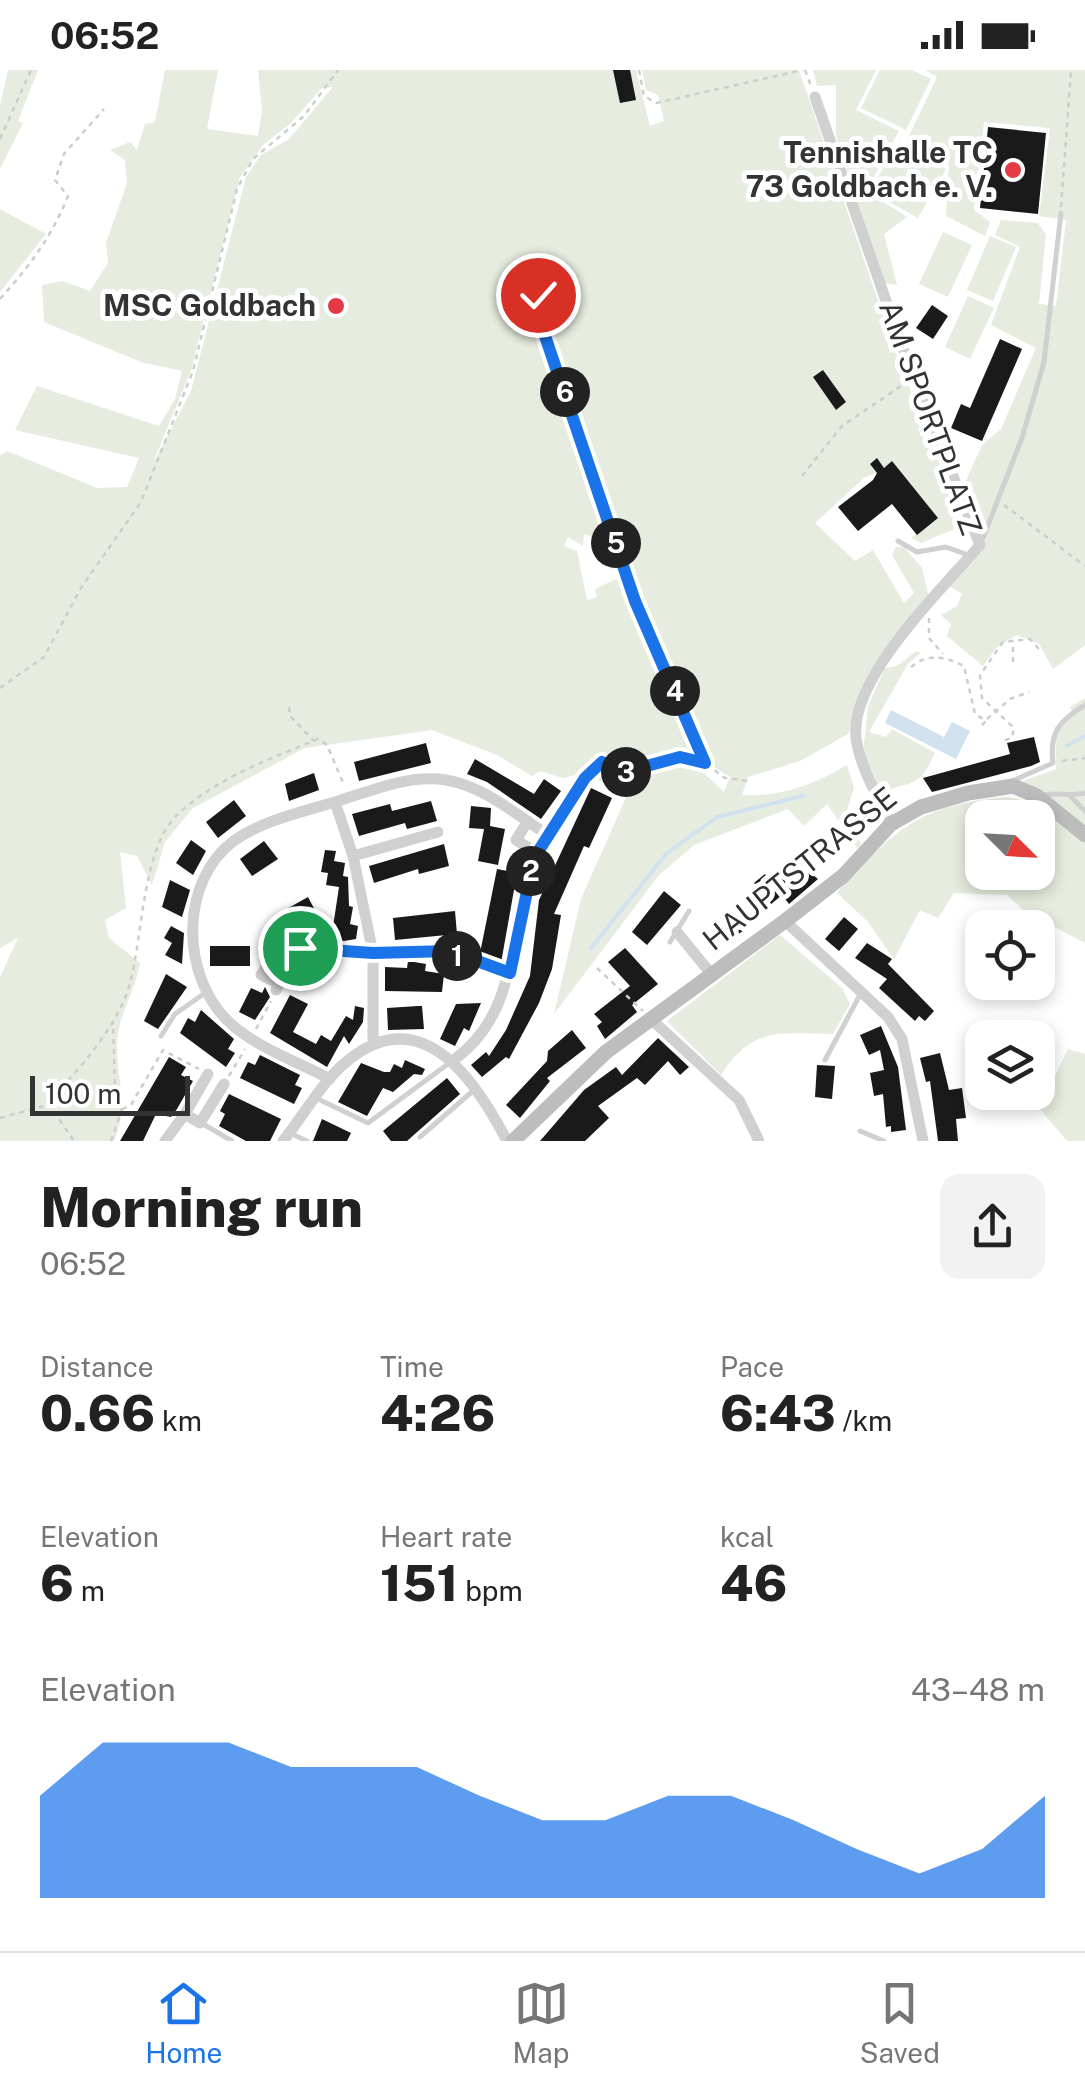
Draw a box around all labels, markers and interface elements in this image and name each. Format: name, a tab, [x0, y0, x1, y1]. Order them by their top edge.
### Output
text: 06:52	[50, 13, 160, 58]
place label: Tennishalle TC 73 Goldbach e. V.	[745, 134, 993, 204]
marker: Tennishalle TC 73 Goldbach e. V.	[1002, 159, 1024, 181]
pin	[496, 253, 581, 338]
icon: check	[511, 268, 566, 323]
place label: MSC Goldbach	[103, 287, 316, 323]
marker: MSC Goldbach	[325, 295, 347, 317]
street label: AM SPORTPLATZ	[872, 295, 990, 540]
pin: 6	[540, 367, 590, 417]
text: 6	[556, 375, 574, 408]
pin: 5	[591, 518, 641, 568]
text: 5	[607, 526, 625, 559]
pin: 4	[650, 666, 700, 716]
text: 4	[666, 674, 684, 707]
pin: 3	[601, 747, 651, 797]
text: 3	[617, 755, 635, 788]
street label: HAUPTSTRASSE	[695, 779, 903, 957]
north arrow	[965, 800, 1055, 890]
map controls	[965, 800, 1055, 1110]
pin: 2	[506, 846, 556, 896]
text: 2	[522, 854, 540, 887]
pin	[258, 906, 343, 991]
button: locate	[965, 910, 1055, 1000]
icon: arrive	[273, 921, 328, 976]
pin: 1	[432, 931, 482, 981]
text: 1	[451, 939, 463, 972]
button: layers	[965, 1020, 1055, 1110]
scale bar	[30, 1071, 190, 1116]
text: 100 m	[45, 1077, 122, 1110]
button: share	[940, 1174, 1045, 1279]
text: Morning run	[40, 1175, 363, 1239]
text: 06:52	[40, 1245, 126, 1282]
text: Distance	[40, 1350, 154, 1383]
text: Time	[380, 1350, 444, 1383]
text: Pace	[720, 1350, 784, 1383]
text: 0.66	[40, 1383, 155, 1442]
text: 4:26	[380, 1383, 495, 1442]
text: 6:43	[720, 1383, 836, 1442]
text: km	[155, 1404, 202, 1437]
text: /km	[836, 1404, 892, 1437]
text: Elevation	[40, 1520, 159, 1553]
text: Heart rate	[380, 1520, 512, 1553]
text: kcal	[720, 1520, 774, 1553]
text: 6	[40, 1553, 74, 1612]
text: 151	[380, 1553, 458, 1612]
text: 46	[720, 1553, 787, 1612]
text: m	[74, 1574, 105, 1607]
text: bpm	[458, 1574, 523, 1607]
text: Elevation	[40, 1671, 176, 1708]
text: 43–48 m	[911, 1671, 1045, 1708]
tab: Home	[145, 1976, 222, 2069]
tab: Map	[513, 1976, 569, 2069]
tab: Saved	[860, 1976, 940, 2069]

